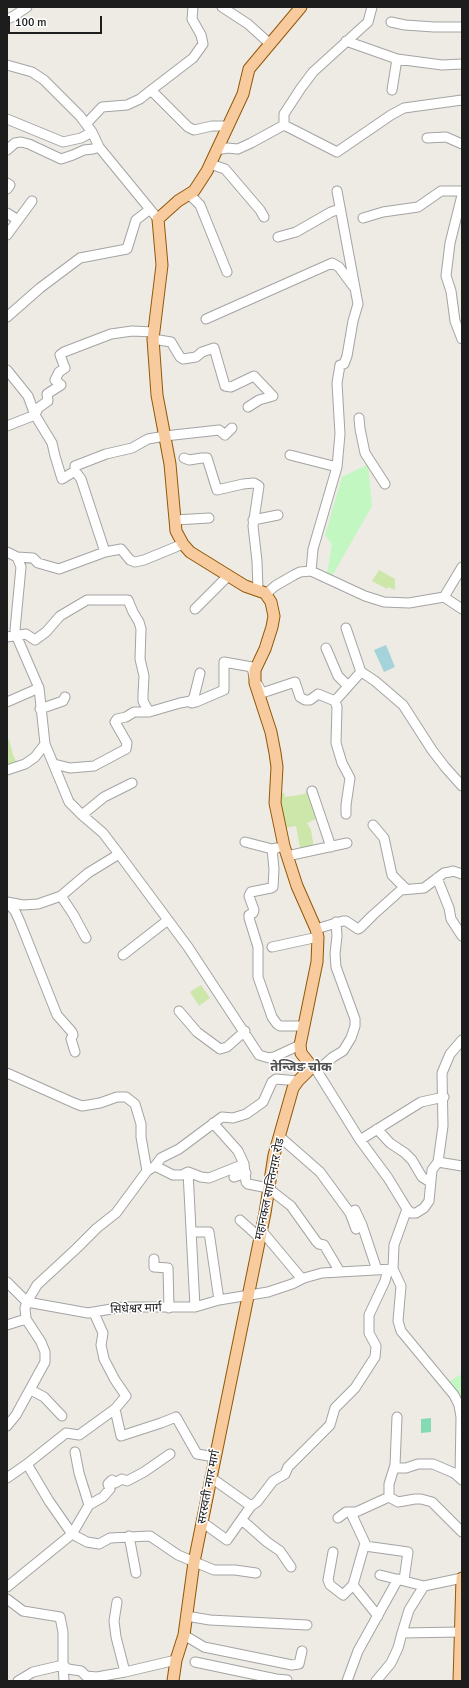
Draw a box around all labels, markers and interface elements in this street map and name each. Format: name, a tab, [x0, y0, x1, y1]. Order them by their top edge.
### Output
scale bar	[10, 8, 104, 34]
text: 100 m	[15, 15, 47, 30]
district label: तेन्जिङ चोक	[270, 1060, 332, 1076]
street label: महानकल सान्तिनगर रोड	[252, 1137, 288, 1241]
street label: सिधेश्वर मार्ग	[110, 1301, 162, 1317]
street label: सरस्वती नगर मार्ग	[195, 1449, 223, 1525]

